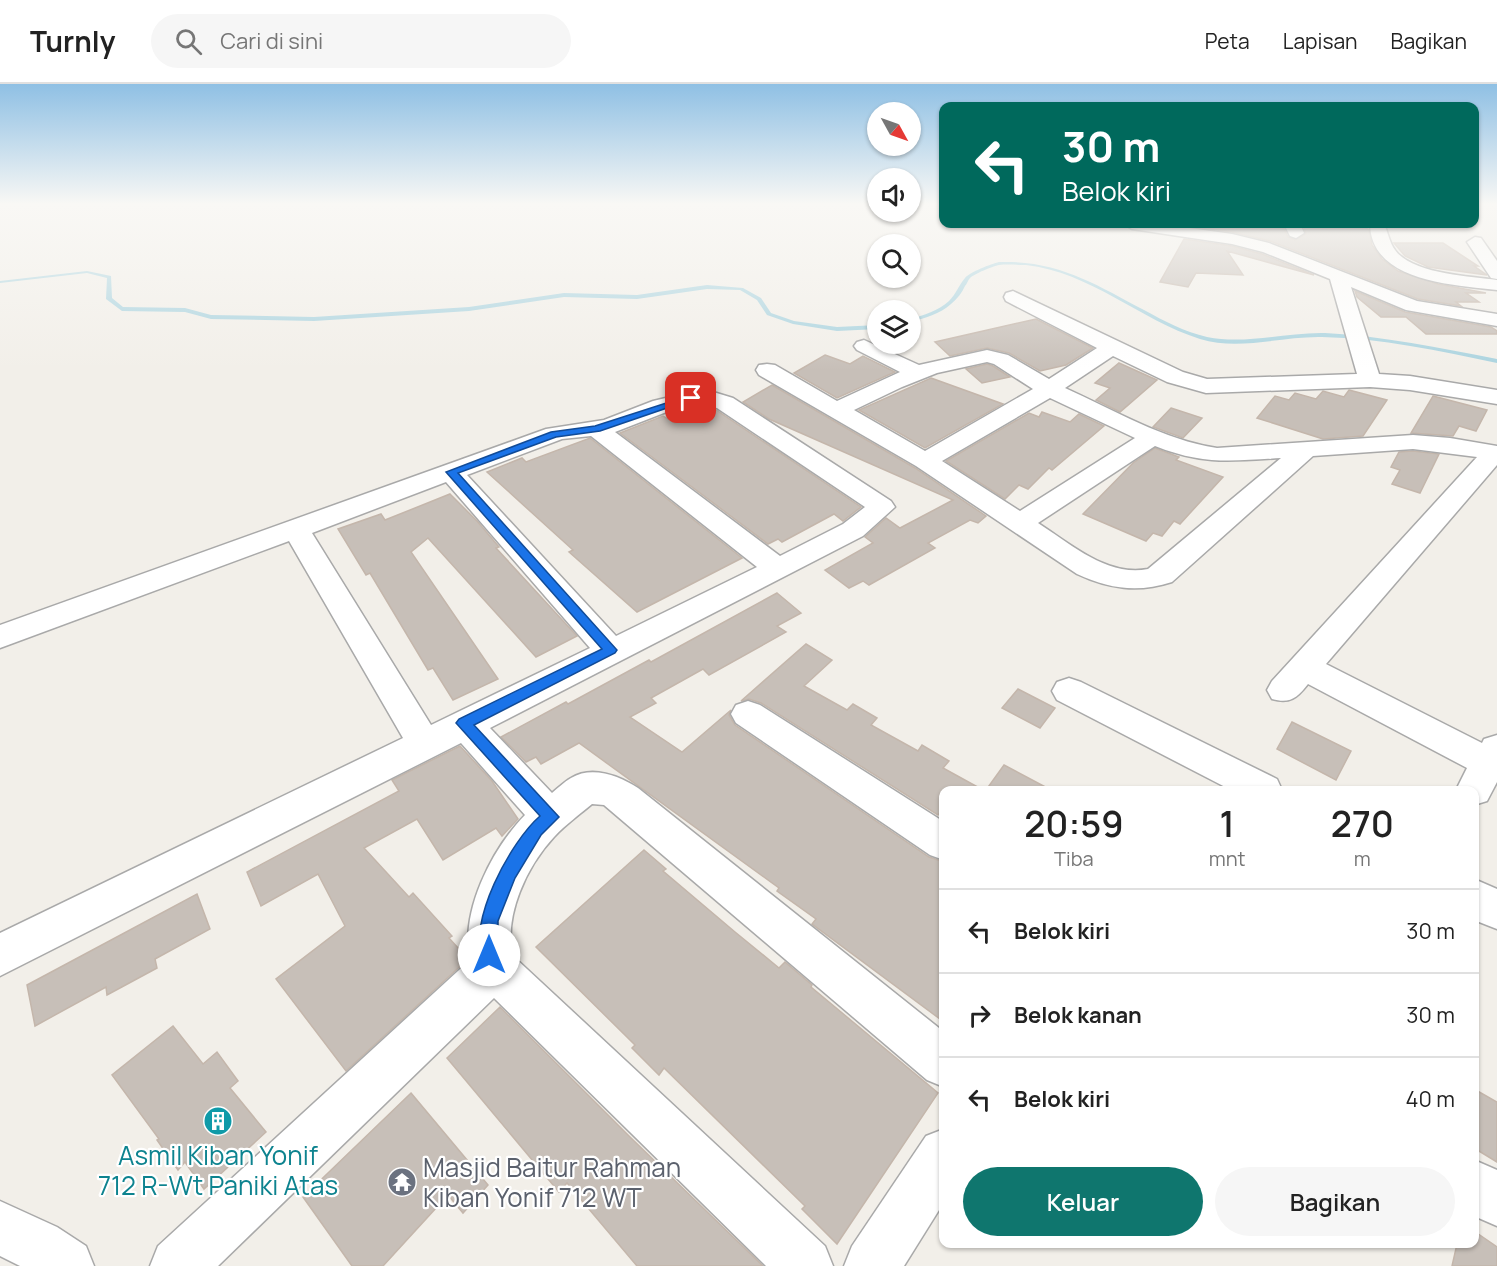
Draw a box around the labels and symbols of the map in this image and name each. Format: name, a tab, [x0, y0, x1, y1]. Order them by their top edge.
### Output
north arrow	[867, 102, 921, 156]
pin	[665, 372, 716, 423]
position arrow	[457, 923, 521, 987]
building icon: Asmil Kiban Yonif 712 R-Wt Paniki Atas	[202, 1105, 234, 1137]
place label: Asmil Kiban Yonif 712 R-Wt Paniki Atas	[98, 1137, 338, 1203]
place label: Masjid Baitur Rahman Kiban Yonif 712 WT	[423, 1149, 681, 1215]
temple icon: Masjid Baitur Rahman Kiban Yonif 712 WT	[386, 1166, 418, 1198]

